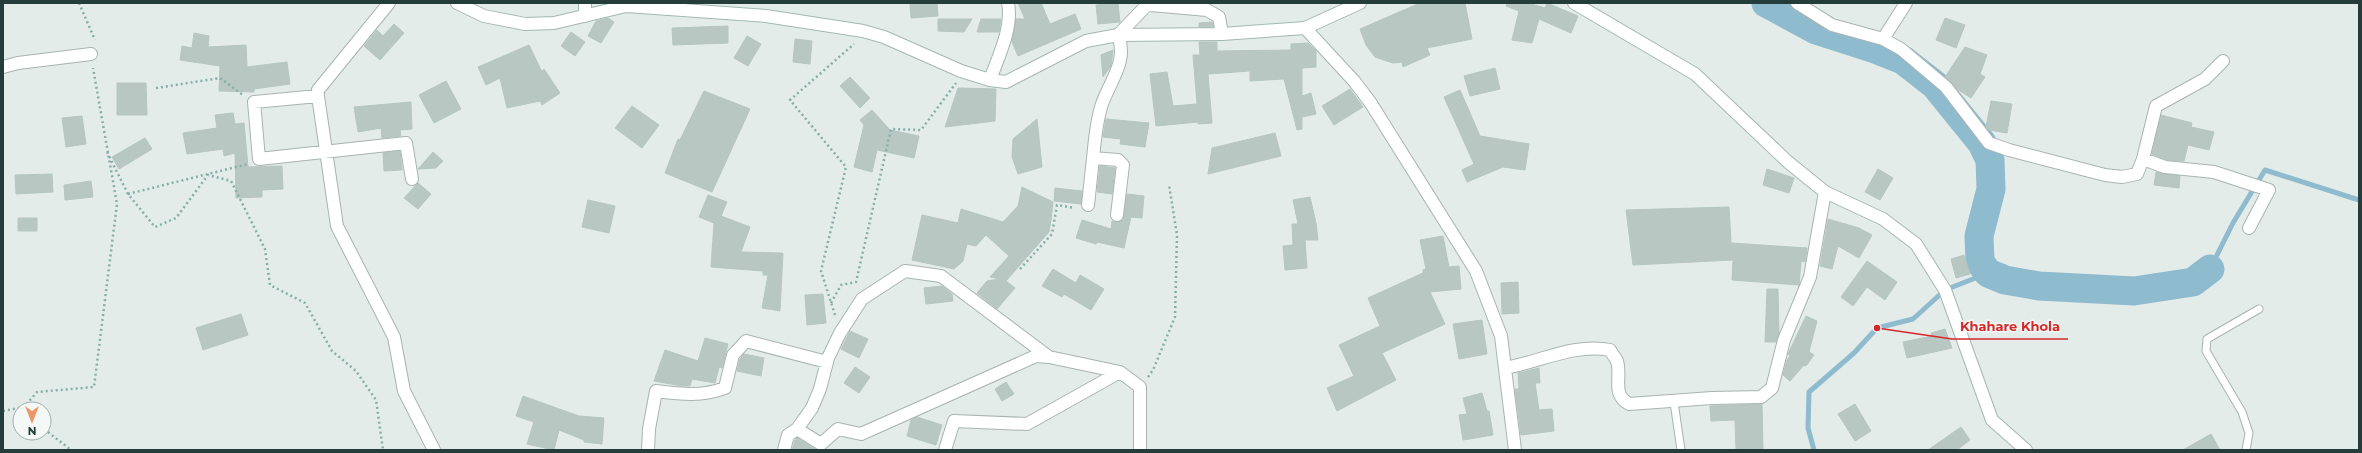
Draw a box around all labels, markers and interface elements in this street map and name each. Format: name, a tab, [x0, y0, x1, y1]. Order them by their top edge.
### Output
callout: Khahare Khola	[1952, 314, 2068, 339]
text: Khahare Khola	[1960, 318, 2060, 334]
north arrow	[12, 401, 52, 441]
text: N	[28, 424, 36, 438]

